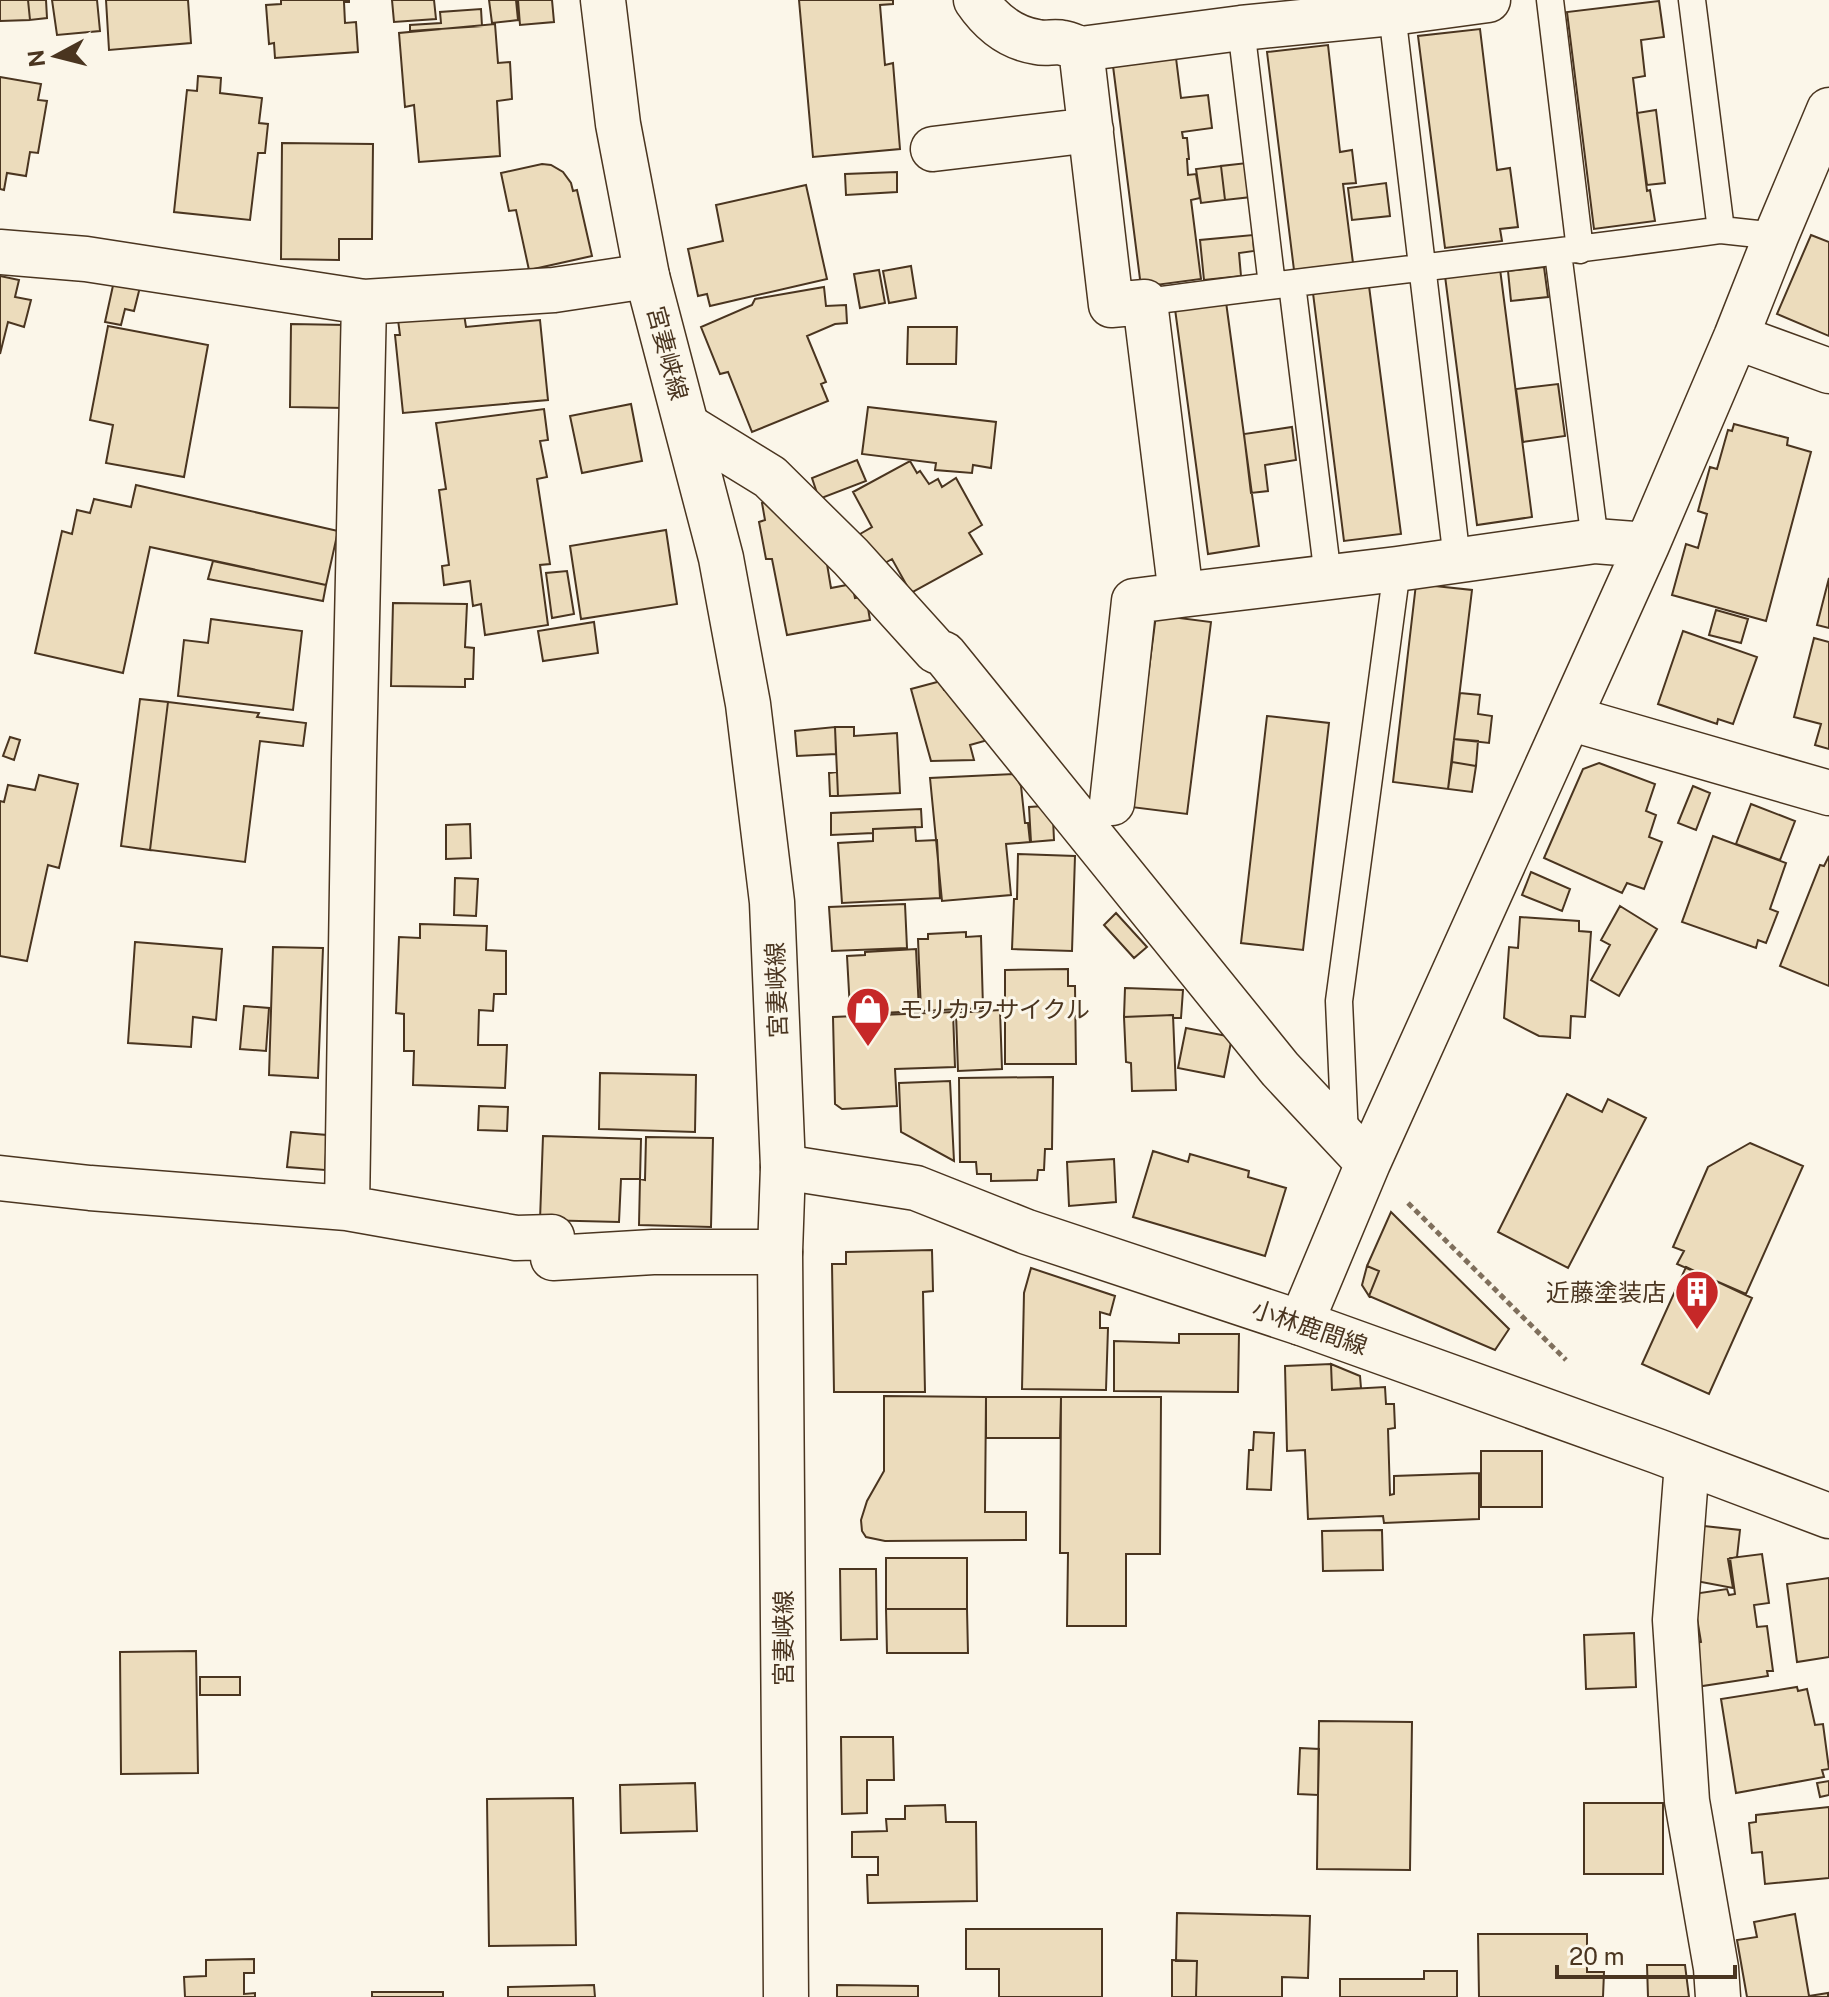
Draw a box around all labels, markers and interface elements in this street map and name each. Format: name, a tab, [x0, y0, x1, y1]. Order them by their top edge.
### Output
north arrow	[16, 16, 96, 96]
text: N	[22, 48, 50, 69]
street label: 宮妻峡線	[642, 303, 694, 403]
street label: 宮妻峡線	[760, 942, 792, 1038]
shop icon: モリカワサイクル	[844, 985, 892, 1048]
place label: モリカワサイクル	[899, 995, 1090, 1023]
building icon: 近藤塗装店	[1673, 1268, 1721, 1331]
place label: 近藤塗装店	[1546, 1278, 1666, 1306]
street label: 小林鹿間線	[1249, 1294, 1371, 1360]
street label: 宮妻峡線	[769, 1590, 797, 1686]
scale bar	[1557, 1929, 1735, 1979]
text: 20 m	[1569, 1942, 1625, 1970]

